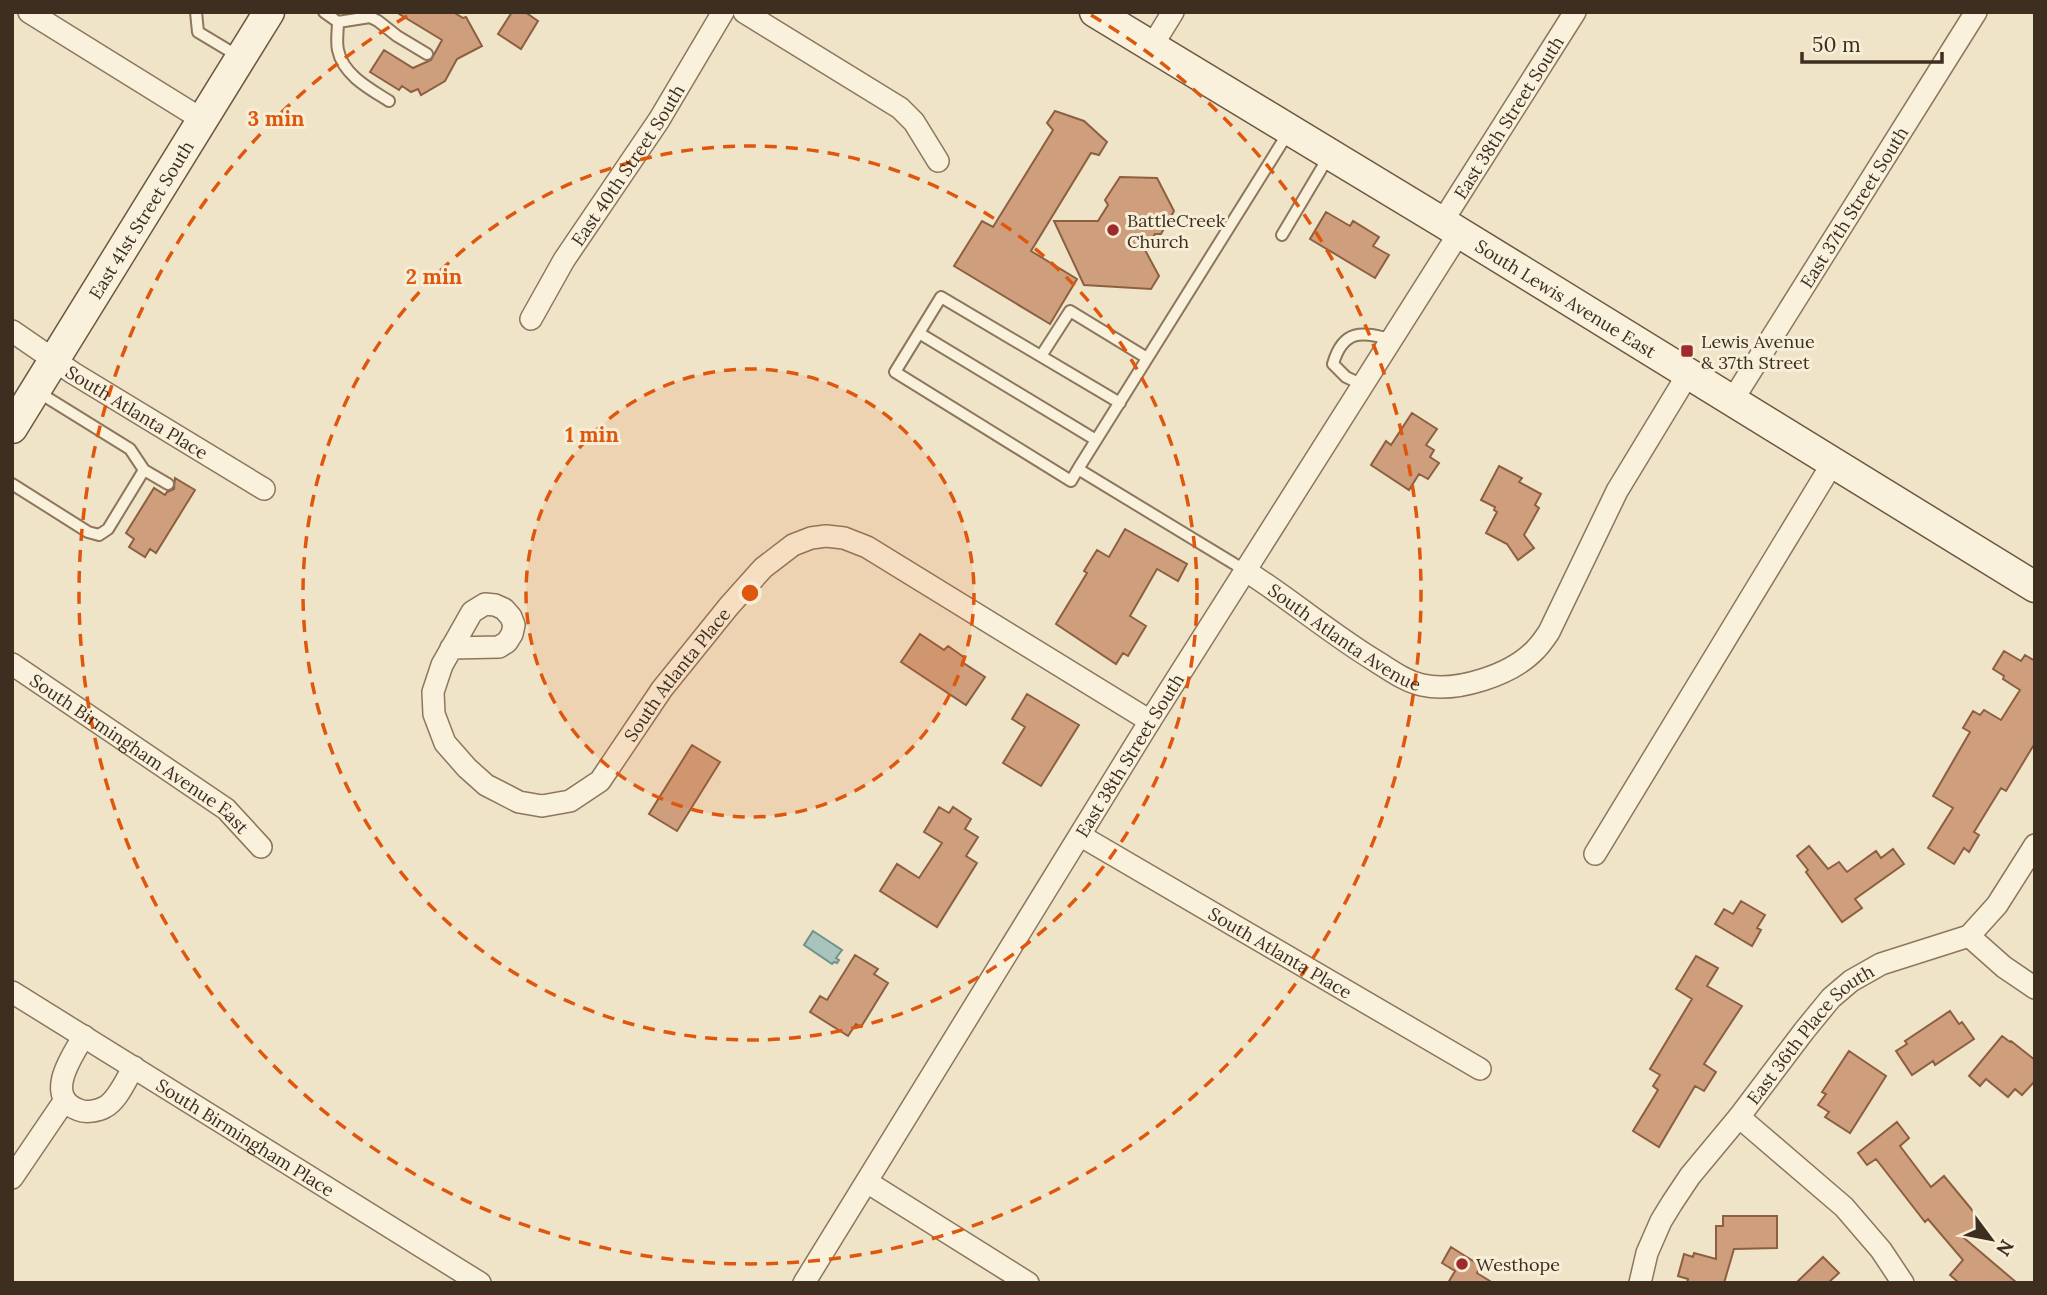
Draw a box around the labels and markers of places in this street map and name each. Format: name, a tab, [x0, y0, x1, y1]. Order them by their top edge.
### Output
place label: BattleCreek Church	[1127, 209, 1226, 253]
marker: BattleCreek Church	[1105, 222, 1121, 238]
place label: Lewis Avenue & 37th Street	[1701, 330, 1815, 374]
marker: Lewis Avenue & 37th Street	[1679, 343, 1695, 359]
centre of rings	[738, 581, 762, 605]
place label: Westhope	[1476, 1253, 1560, 1276]
marker: Westhope	[1454, 1256, 1470, 1272]

